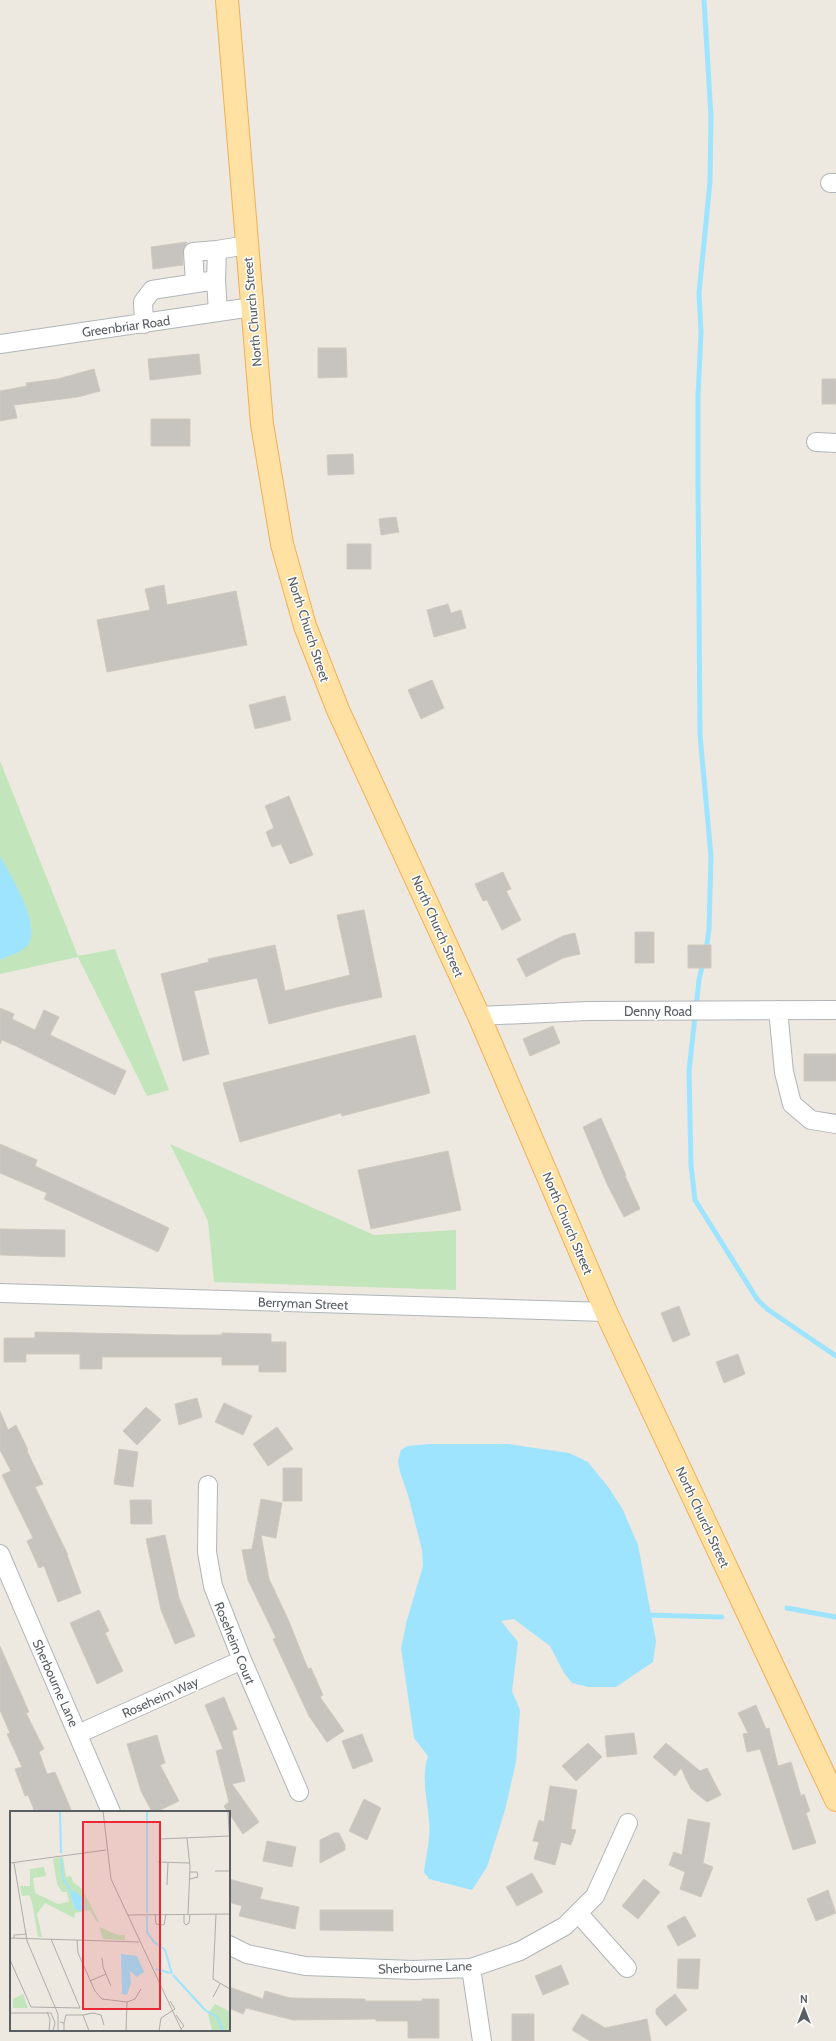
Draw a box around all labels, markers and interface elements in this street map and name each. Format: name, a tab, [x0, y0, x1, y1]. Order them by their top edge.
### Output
street label: North Church Street	[239, 256, 265, 367]
street label: Greenbriar Road	[81, 312, 171, 340]
street label: North Church Street	[284, 574, 334, 684]
street label: North Church Street	[408, 873, 468, 980]
street label: Denny Road	[624, 1003, 692, 1019]
street label: North Church Street	[539, 1169, 597, 1277]
street label: Berryman Street	[258, 1293, 349, 1313]
street label: North Church Street	[673, 1464, 734, 1571]
street label: Roseheim Court	[211, 1599, 259, 1687]
street label: Sherbourne Lane	[30, 1637, 83, 1730]
street label: Roseheim Way	[119, 1673, 201, 1721]
inset map	[10, 1811, 230, 2031]
street label: Sherbourne Lane	[378, 1957, 473, 1977]
north arrow	[784, 1989, 824, 2029]
text: N	[800, 1992, 808, 2006]

